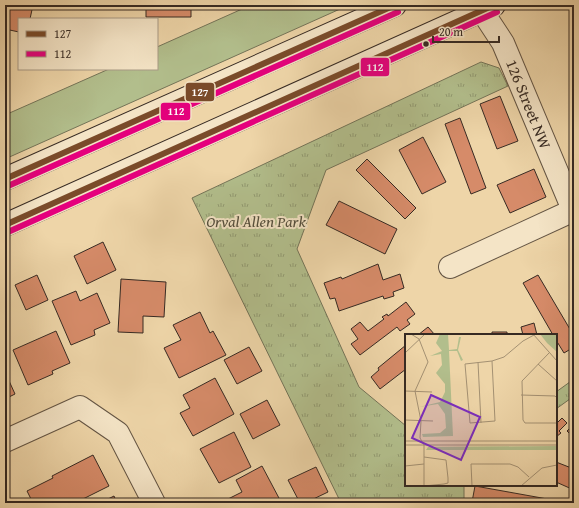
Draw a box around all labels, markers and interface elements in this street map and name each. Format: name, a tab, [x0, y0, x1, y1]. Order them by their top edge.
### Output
legend	[18, 18, 158, 70]
scale bar	[433, 18, 499, 44]
text: 20 m	[439, 23, 463, 40]
text: 127	[54, 25, 72, 42]
unlabelled marker	[421, 39, 431, 49]
text: 112	[54, 45, 72, 62]
street label: 126 Street NW	[500, 56, 558, 153]
line badge: 112	[360, 57, 390, 77]
text: 112	[366, 59, 384, 75]
line badge: 127	[185, 82, 215, 102]
text: 127	[191, 84, 209, 100]
line badge: 112	[160, 102, 191, 121]
text: 112	[167, 103, 185, 119]
park label: Orval Allen Park	[206, 209, 306, 233]
inset map	[405, 334, 557, 486]

